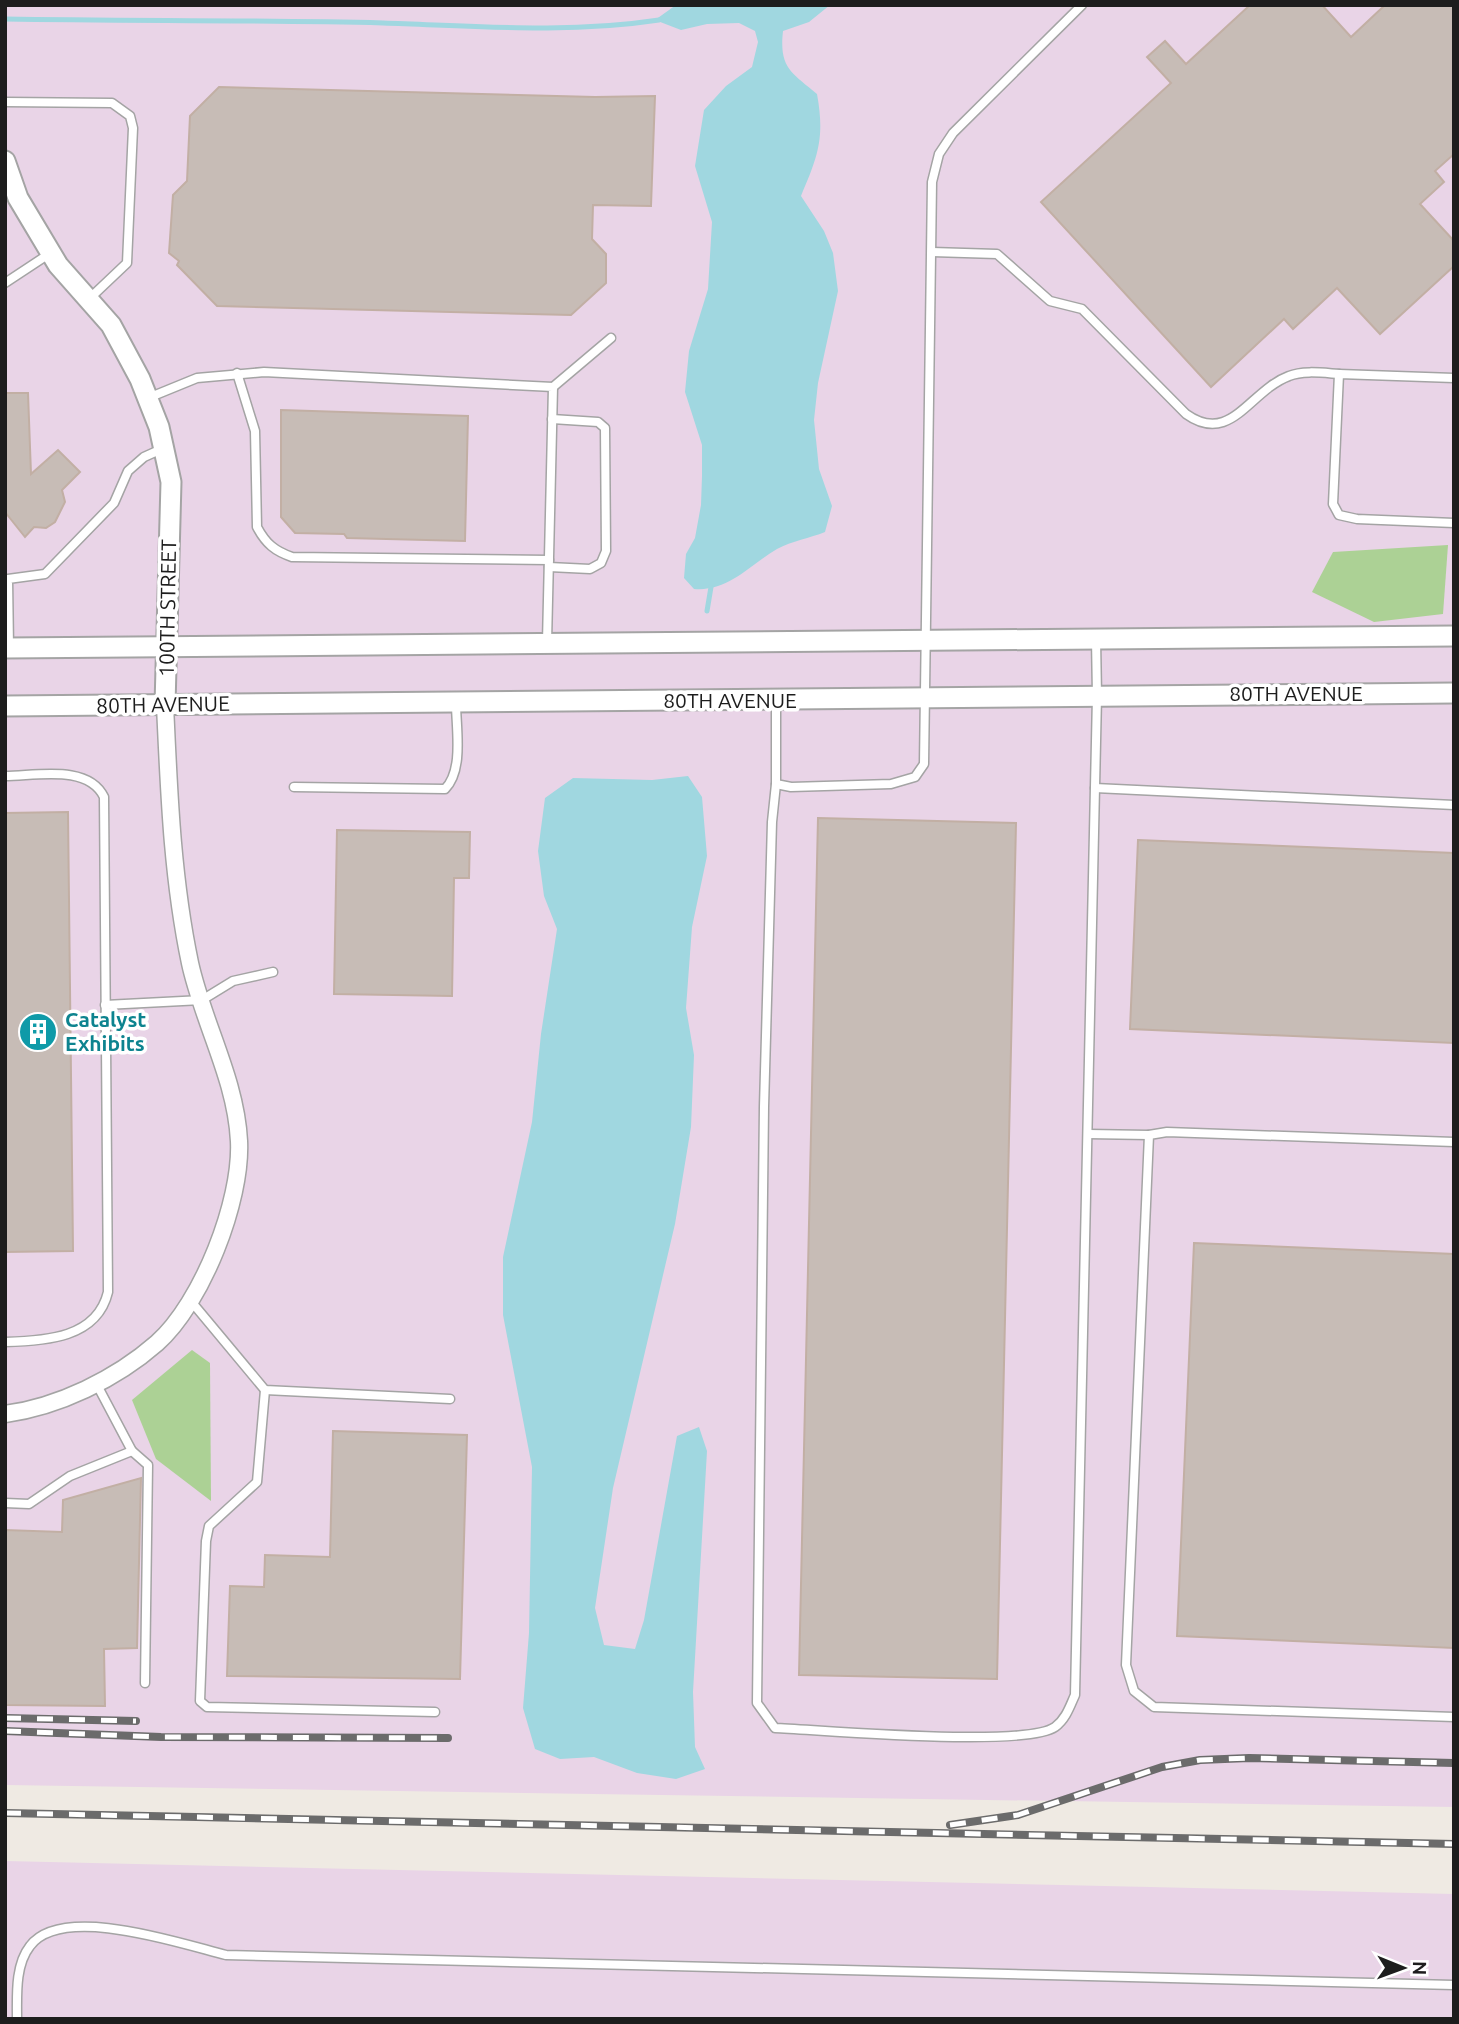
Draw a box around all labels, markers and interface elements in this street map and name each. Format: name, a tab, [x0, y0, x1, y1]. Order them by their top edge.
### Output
street label: 100TH STREET	[154, 539, 180, 677]
street label: 80TH AVENUE	[1229, 681, 1363, 705]
street label: 80TH AVENUE	[663, 688, 797, 712]
street label: 80TH AVENUE	[96, 691, 230, 717]
place label: Catalyst Exhibits	[65, 1007, 146, 1055]
building icon: Catalyst Exhibits	[17, 1011, 59, 1053]
north arrow	[1368, 1933, 1438, 2003]
text: N	[1409, 1961, 1431, 1976]

